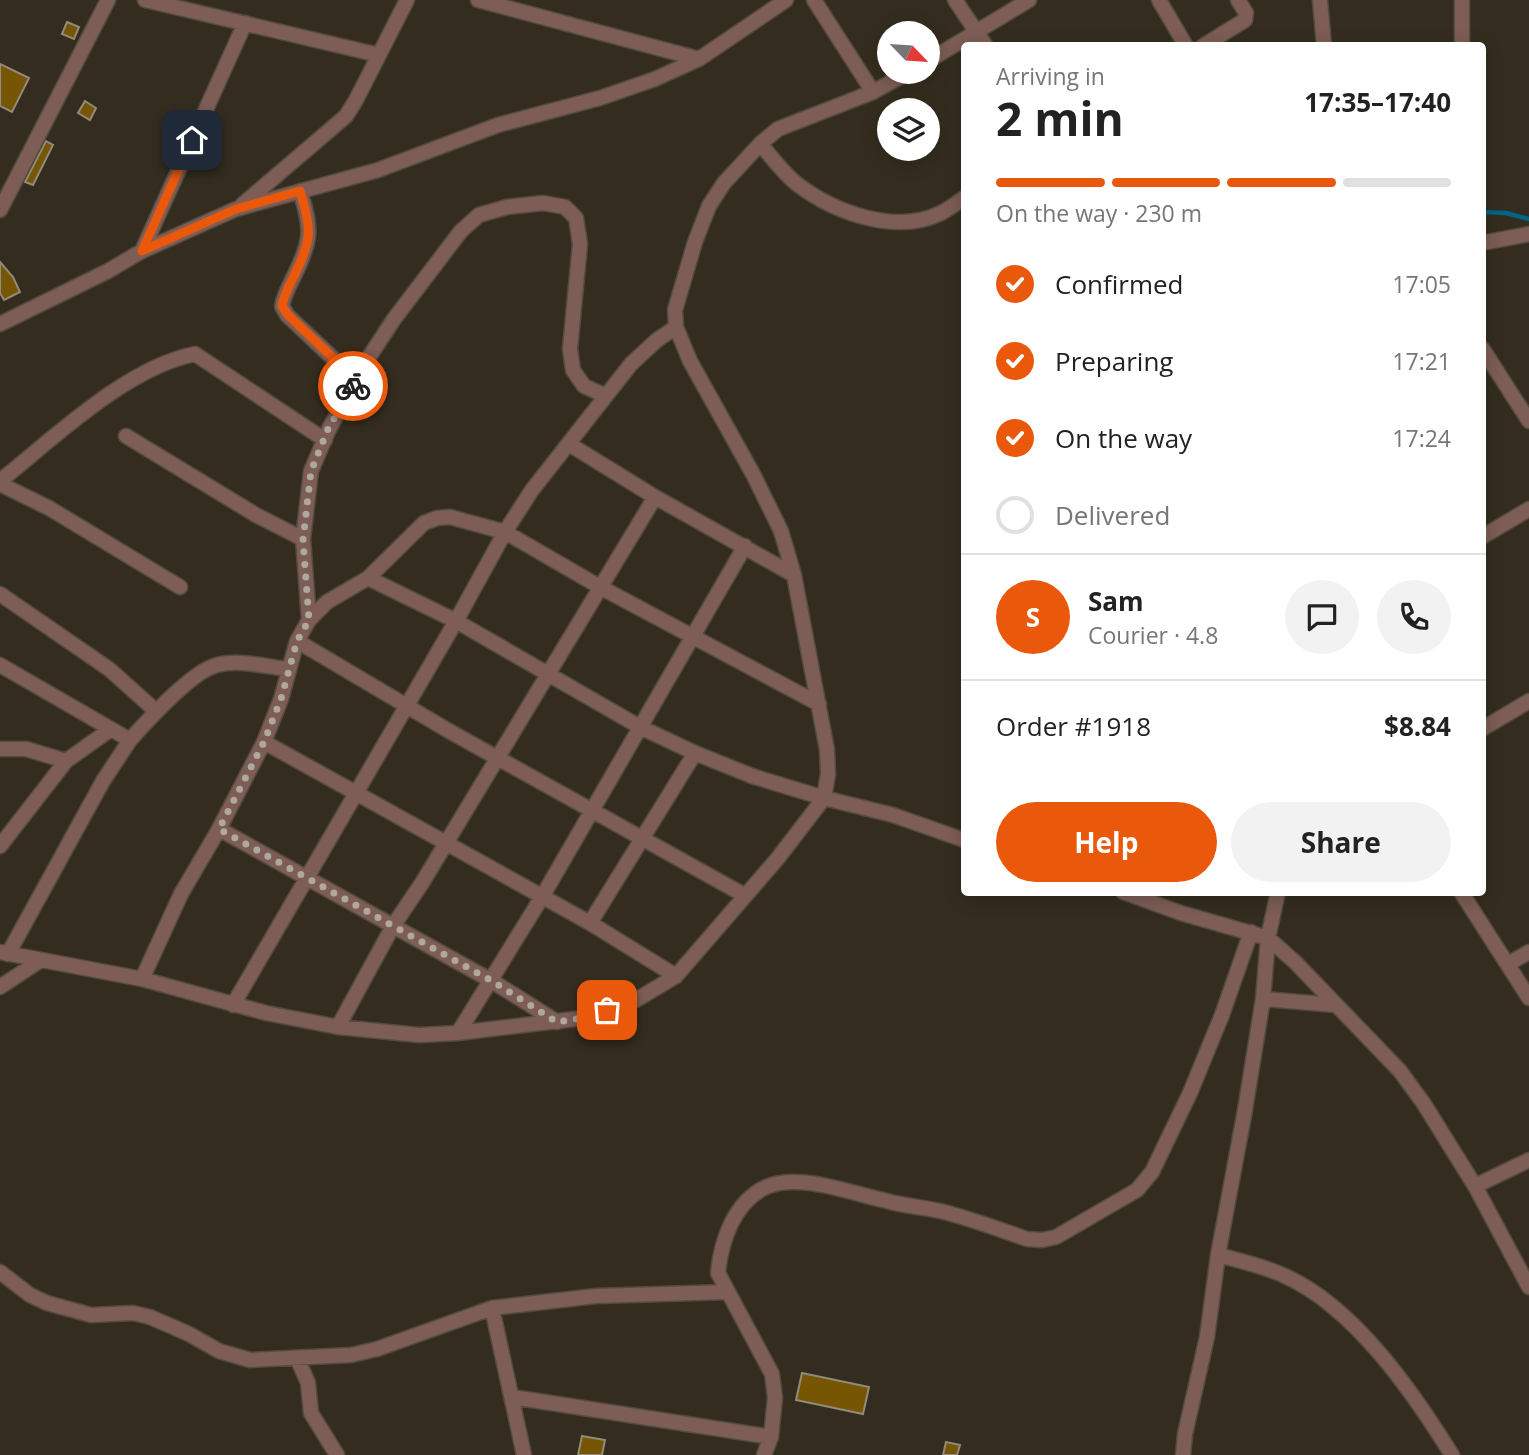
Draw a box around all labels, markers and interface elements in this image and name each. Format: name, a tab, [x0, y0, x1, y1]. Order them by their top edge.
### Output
north arrow	[877, 21, 940, 84]
map controls	[877, 21, 940, 161]
text: Arriving in	[996, 60, 1105, 92]
text: 17:35–17:40	[1304, 84, 1451, 120]
text: 2 min	[996, 87, 1124, 149]
button: layers	[877, 98, 940, 161]
pin	[162, 110, 222, 170]
icon: home	[173, 121, 211, 159]
text: On the way · 230 m	[996, 197, 1202, 229]
icon: check	[996, 265, 1034, 303]
text: Confirmed	[1055, 266, 1183, 302]
text: 17:05	[1392, 268, 1451, 300]
icon: check	[996, 342, 1034, 380]
text: Preparing	[1055, 343, 1173, 379]
text: 17:21	[1392, 345, 1451, 377]
courier	[318, 351, 388, 421]
icon: bike	[334, 367, 372, 405]
icon: check	[996, 419, 1034, 457]
text: On the way	[1055, 420, 1192, 456]
text: 17:24	[1392, 422, 1451, 454]
text: Delivered	[1055, 497, 1170, 533]
button: chat	[1285, 580, 1359, 654]
button: phone	[1377, 580, 1451, 654]
text: Sam	[1088, 583, 1144, 619]
text: S	[1026, 599, 1040, 635]
text: Courier · 4.8	[1088, 619, 1218, 651]
text: Order #1918	[996, 708, 1151, 744]
text: $8.84	[1384, 708, 1451, 744]
button: Help	[996, 802, 1217, 882]
button: Share	[1231, 802, 1451, 882]
pin	[577, 980, 637, 1040]
icon: bag	[588, 991, 626, 1029]

